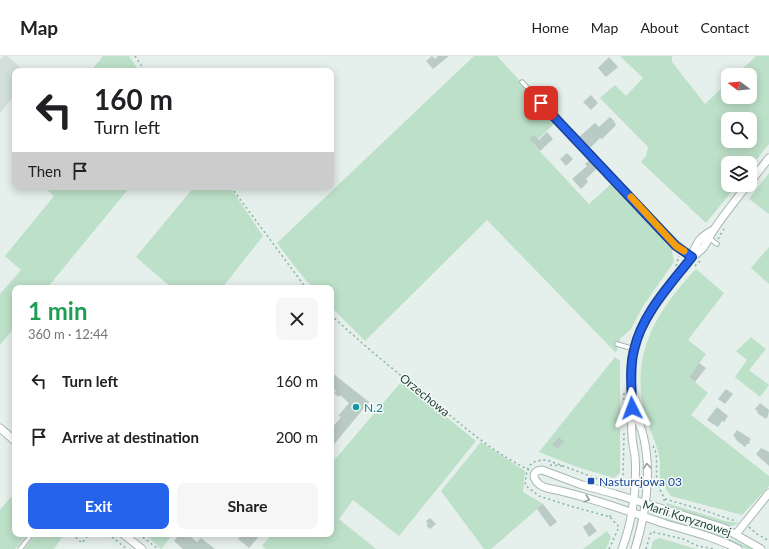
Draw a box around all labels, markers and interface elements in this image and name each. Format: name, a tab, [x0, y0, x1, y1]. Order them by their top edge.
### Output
text: Map	[20, 16, 58, 39]
text: Home	[531, 19, 569, 36]
text: Map	[591, 19, 618, 36]
text: About	[640, 19, 678, 36]
text: Contact	[700, 19, 749, 36]
north arrow	[721, 68, 757, 104]
map controls	[721, 68, 757, 192]
text: 160 m	[94, 82, 173, 116]
icon: left	[28, 84, 80, 136]
pin	[524, 86, 558, 120]
icon: arrive	[530, 92, 552, 114]
button: search	[721, 112, 757, 148]
text: Turn left	[94, 116, 160, 138]
button: layers	[721, 156, 757, 192]
icon: arrive	[69, 160, 91, 182]
text: Then	[28, 162, 61, 180]
text: 1 min	[28, 296, 88, 325]
button: close	[276, 298, 318, 340]
text: 360 m · 12:44	[28, 326, 108, 342]
icon: left	[28, 370, 50, 392]
street label: Orzechowa	[397, 370, 453, 420]
text: Turn left	[62, 372, 118, 390]
text: 160 m	[276, 372, 318, 390]
position arrow	[611, 387, 653, 429]
place label: N.2	[364, 400, 383, 415]
marker: N.2	[351, 402, 361, 412]
icon: arrive	[28, 426, 50, 448]
text: Arrive at destination	[62, 428, 199, 446]
text: 200 m	[276, 428, 318, 446]
one-way arrow	[642, 463, 651, 469]
place label: Nasturcjowa 03	[599, 474, 682, 489]
marker: Nasturcjowa 03	[586, 476, 596, 486]
button: Exit	[28, 483, 169, 529]
button: Share	[177, 483, 318, 529]
one-way arrow	[583, 494, 590, 503]
street label: Marii Koryznowej	[641, 497, 733, 539]

